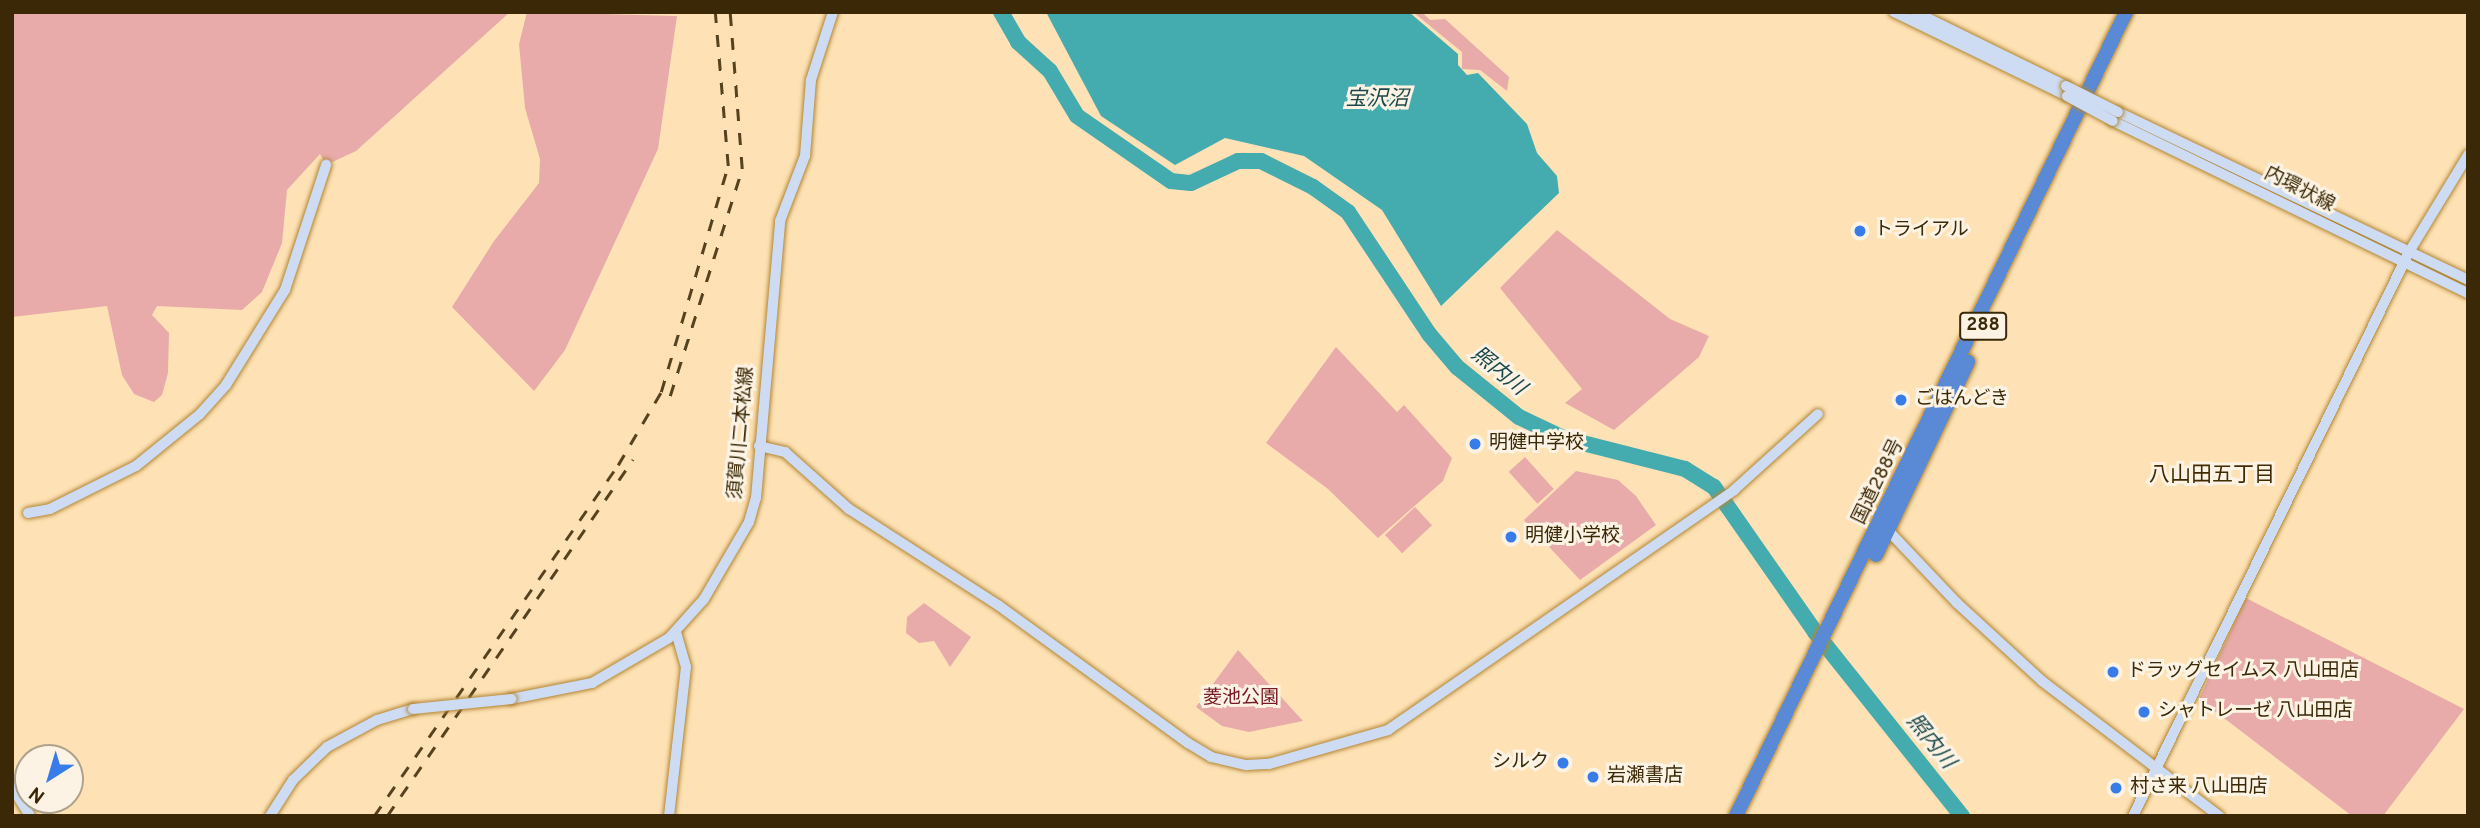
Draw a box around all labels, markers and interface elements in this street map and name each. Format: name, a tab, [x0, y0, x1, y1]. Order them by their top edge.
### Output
water label: 宝沢沼	[1346, 87, 1408, 113]
street label: 内環状線	[2260, 163, 2338, 217]
place label: トライアル	[1874, 220, 1969, 242]
marker: トライアル	[1852, 223, 1868, 239]
road number: 288	[1958, 312, 2008, 340]
water label: 照内川	[1466, 342, 1530, 402]
street label: 須賀川二本松線	[725, 366, 759, 500]
place label: ごはんどき	[1915, 389, 2010, 411]
marker: ごはんどき	[1893, 392, 1909, 408]
place label: 明健中学校	[1489, 433, 1584, 455]
marker: 明健中学校	[1467, 436, 1483, 452]
street label: 国道288号	[1849, 436, 1909, 528]
district label: 八山田五丁目	[2149, 463, 2275, 489]
place label: 明健小学校	[1525, 526, 1620, 548]
marker: 明健小学校	[1503, 529, 1519, 545]
place label: ドラッグセイムス 八山田店	[2127, 661, 2359, 683]
marker: ドラッグセイムス 八山田店	[2105, 664, 2121, 680]
park label: 菱池公園	[1203, 688, 1279, 710]
place label: シャトレーゼ 八山田店	[2158, 701, 2352, 723]
marker: シャトレーゼ 八山田店	[2136, 704, 2152, 720]
water label: 照内川	[1900, 710, 1960, 774]
north arrow	[14, 744, 84, 814]
place label: シルク	[1492, 752, 1549, 774]
marker: シルク	[1555, 755, 1571, 771]
place label: 岩瀬書店	[1607, 766, 1683, 788]
marker: 岩瀬書店	[1585, 769, 1601, 785]
place label: 村さ来 八山田店	[2130, 777, 2267, 799]
text: N	[25, 780, 50, 808]
marker: 村さ来 八山田店	[2108, 780, 2124, 796]

